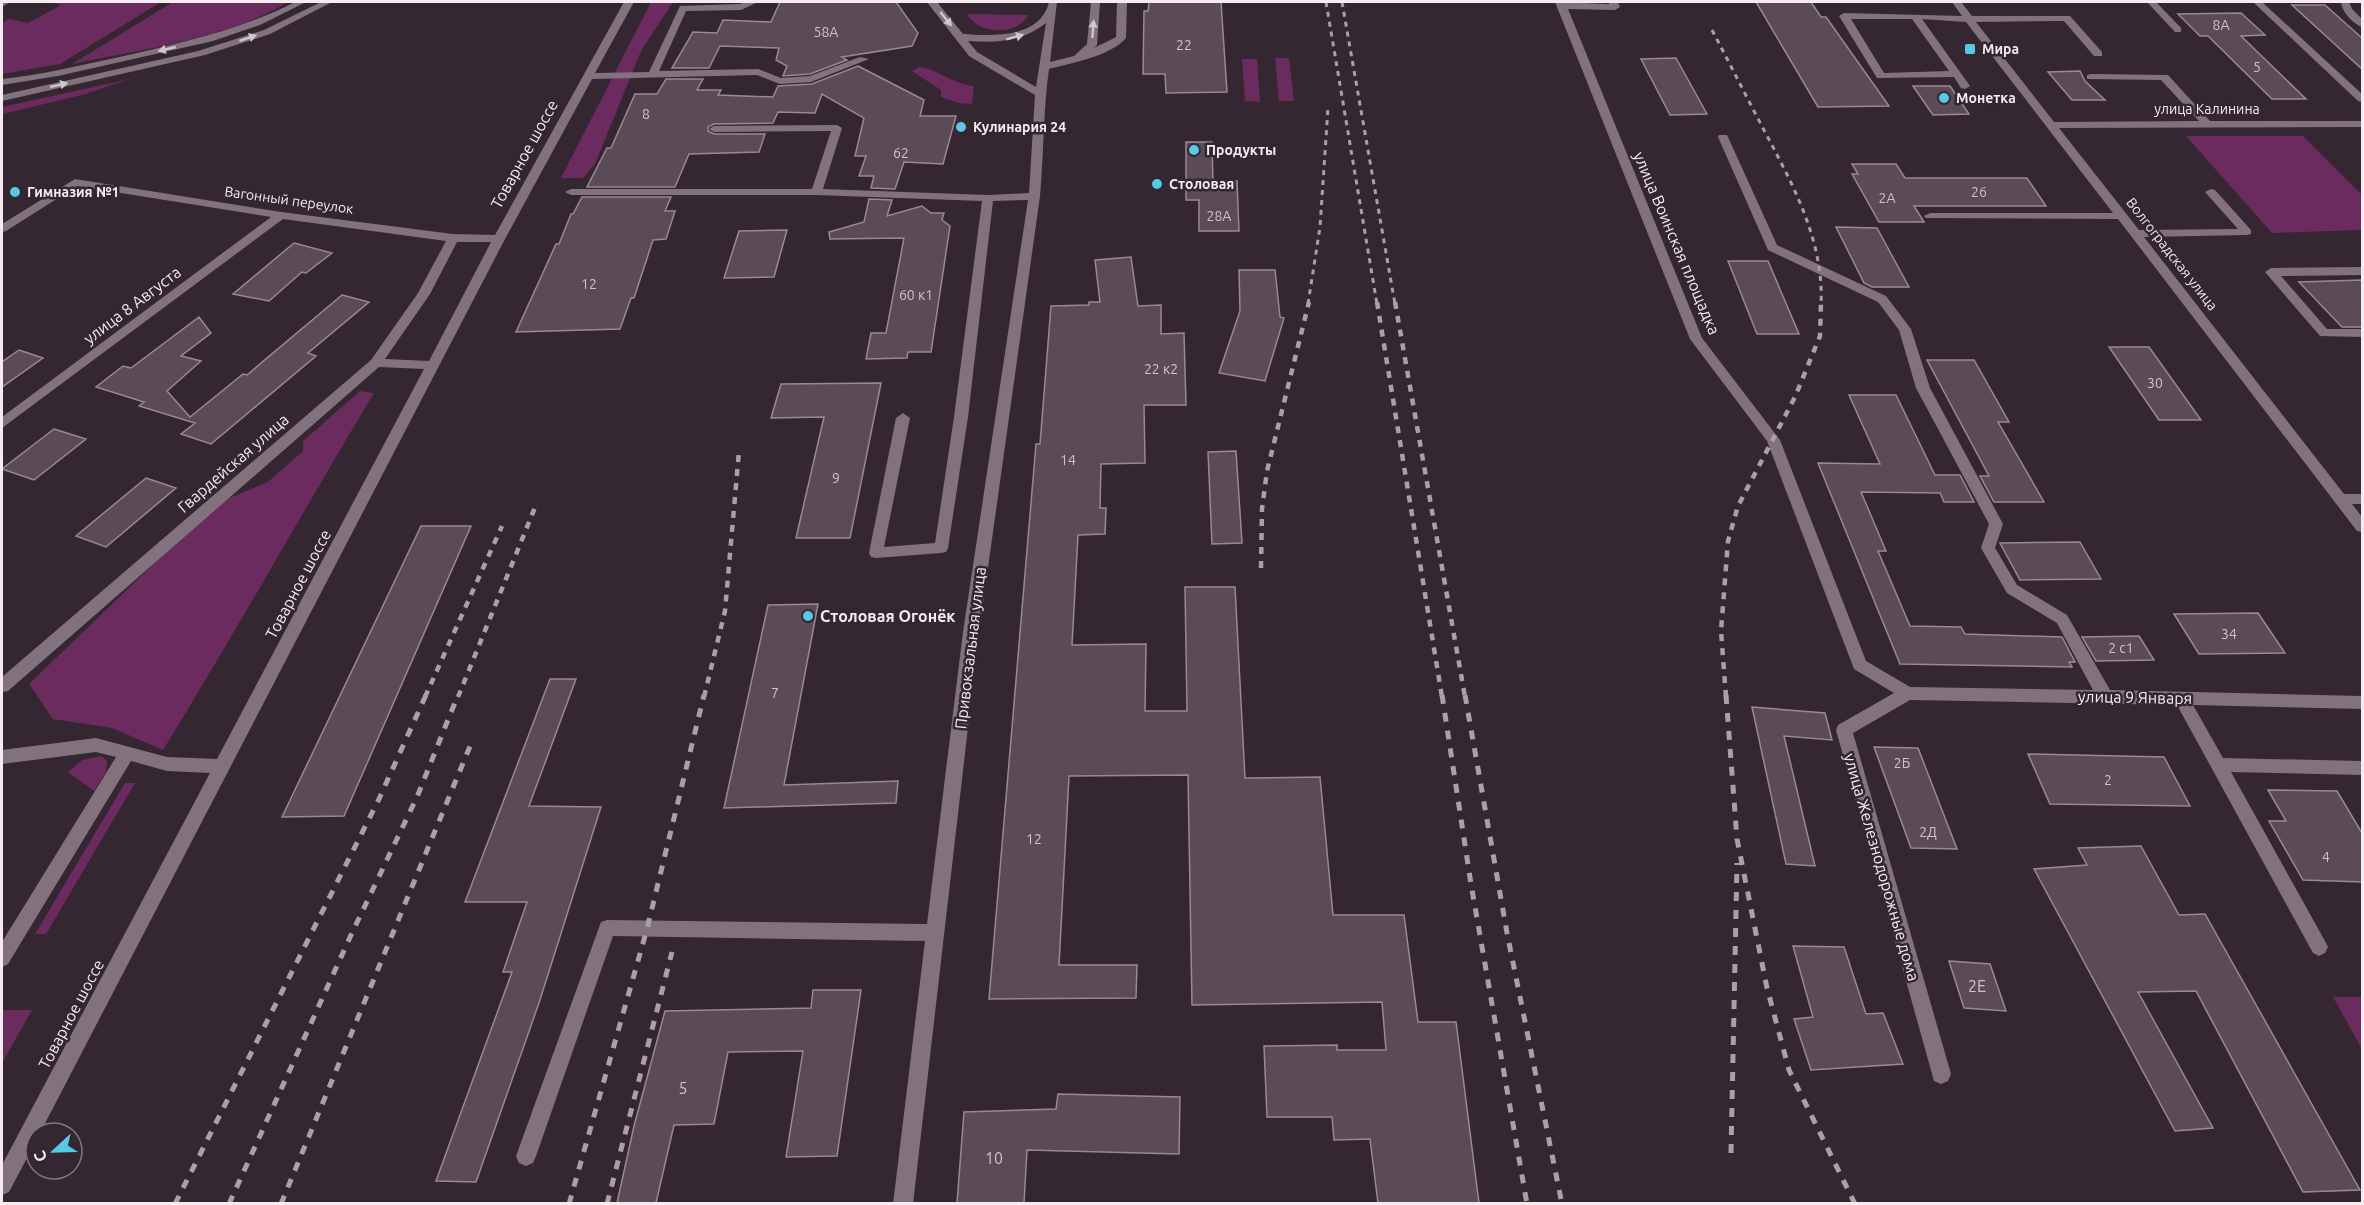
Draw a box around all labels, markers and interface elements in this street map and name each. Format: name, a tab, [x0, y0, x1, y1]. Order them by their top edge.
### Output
one-way arrow	[939, 11, 952, 26]
house number: 8А	[2213, 17, 2230, 33]
one-way arrow	[1088, 20, 1098, 39]
house number: 58А	[814, 24, 838, 40]
one-way arrow	[1006, 31, 1024, 41]
one-way arrow	[239, 33, 257, 43]
house number: 22	[1176, 37, 1192, 53]
place label: Мира	[1982, 41, 2019, 57]
marker: Мира	[1963, 42, 1977, 56]
one-way arrow	[158, 44, 176, 54]
house number: 5	[2253, 59, 2261, 75]
one-way arrow	[49, 80, 68, 89]
place label: Монетка	[1956, 90, 2016, 106]
marker: Монетка	[1937, 91, 1951, 105]
street label: Товарное шоссе	[487, 97, 561, 211]
street label: улица Калинина	[2154, 101, 2260, 117]
house number: 8	[642, 106, 650, 122]
place label: Кулинария 24	[973, 119, 1066, 135]
marker: Кулинария 24	[954, 120, 968, 134]
place label: Продукты	[1206, 142, 1276, 158]
marker: Продукты	[1187, 143, 1201, 157]
house number: 62	[893, 145, 909, 161]
street label: улица Воинская площадка	[1630, 149, 1724, 337]
place label: Столовая	[1169, 176, 1234, 192]
marker: Столовая	[1150, 177, 1164, 191]
street label: Вагонный переулок	[224, 183, 354, 217]
place label: Гимназия №1	[27, 184, 119, 200]
house number: 26	[1971, 184, 1987, 200]
marker: Гимназия №1	[8, 185, 22, 199]
house number: 2А	[1879, 190, 1896, 206]
street label: Волгоградская улица	[2123, 195, 2221, 313]
house number: 28А	[1207, 208, 1231, 224]
street label: улица 8 Августа	[80, 263, 184, 347]
house number: 12	[581, 276, 597, 292]
house number: 60 к1	[899, 287, 933, 303]
house number: 22 к2	[1144, 361, 1178, 377]
house number: 30	[2147, 375, 2163, 391]
street label: Гвардейская улица	[174, 410, 292, 516]
house number: 14	[1060, 452, 1076, 468]
house number: 9	[832, 470, 840, 486]
street label: Товарное шоссе	[262, 526, 334, 642]
street label: Привокзальная улица	[951, 566, 989, 730]
place label: Столовая Огонёк	[820, 607, 955, 625]
marker: Столовая Огонёк	[801, 609, 815, 623]
house number: 34	[2221, 626, 2237, 642]
house number: 2 с1	[2108, 640, 2134, 656]
house number: 7	[771, 685, 779, 701]
street label: улица 9 Января	[2078, 687, 2192, 707]
street label: улица Железнодорожные дома	[1841, 751, 1923, 983]
house number: 2Б	[1894, 755, 1910, 771]
house number: 2	[2104, 772, 2112, 788]
house number: 2Д	[1919, 824, 1937, 840]
house number: 12	[1026, 831, 1042, 847]
house number: 4	[2322, 849, 2330, 865]
street label: Товарное шоссе	[35, 956, 107, 1072]
house number: 2Е	[1968, 977, 1986, 995]
house number: 5	[678, 1079, 688, 1097]
north arrow	[24, 1121, 84, 1181]
text: С	[30, 1149, 50, 1165]
house number: 10	[985, 1149, 1003, 1167]

